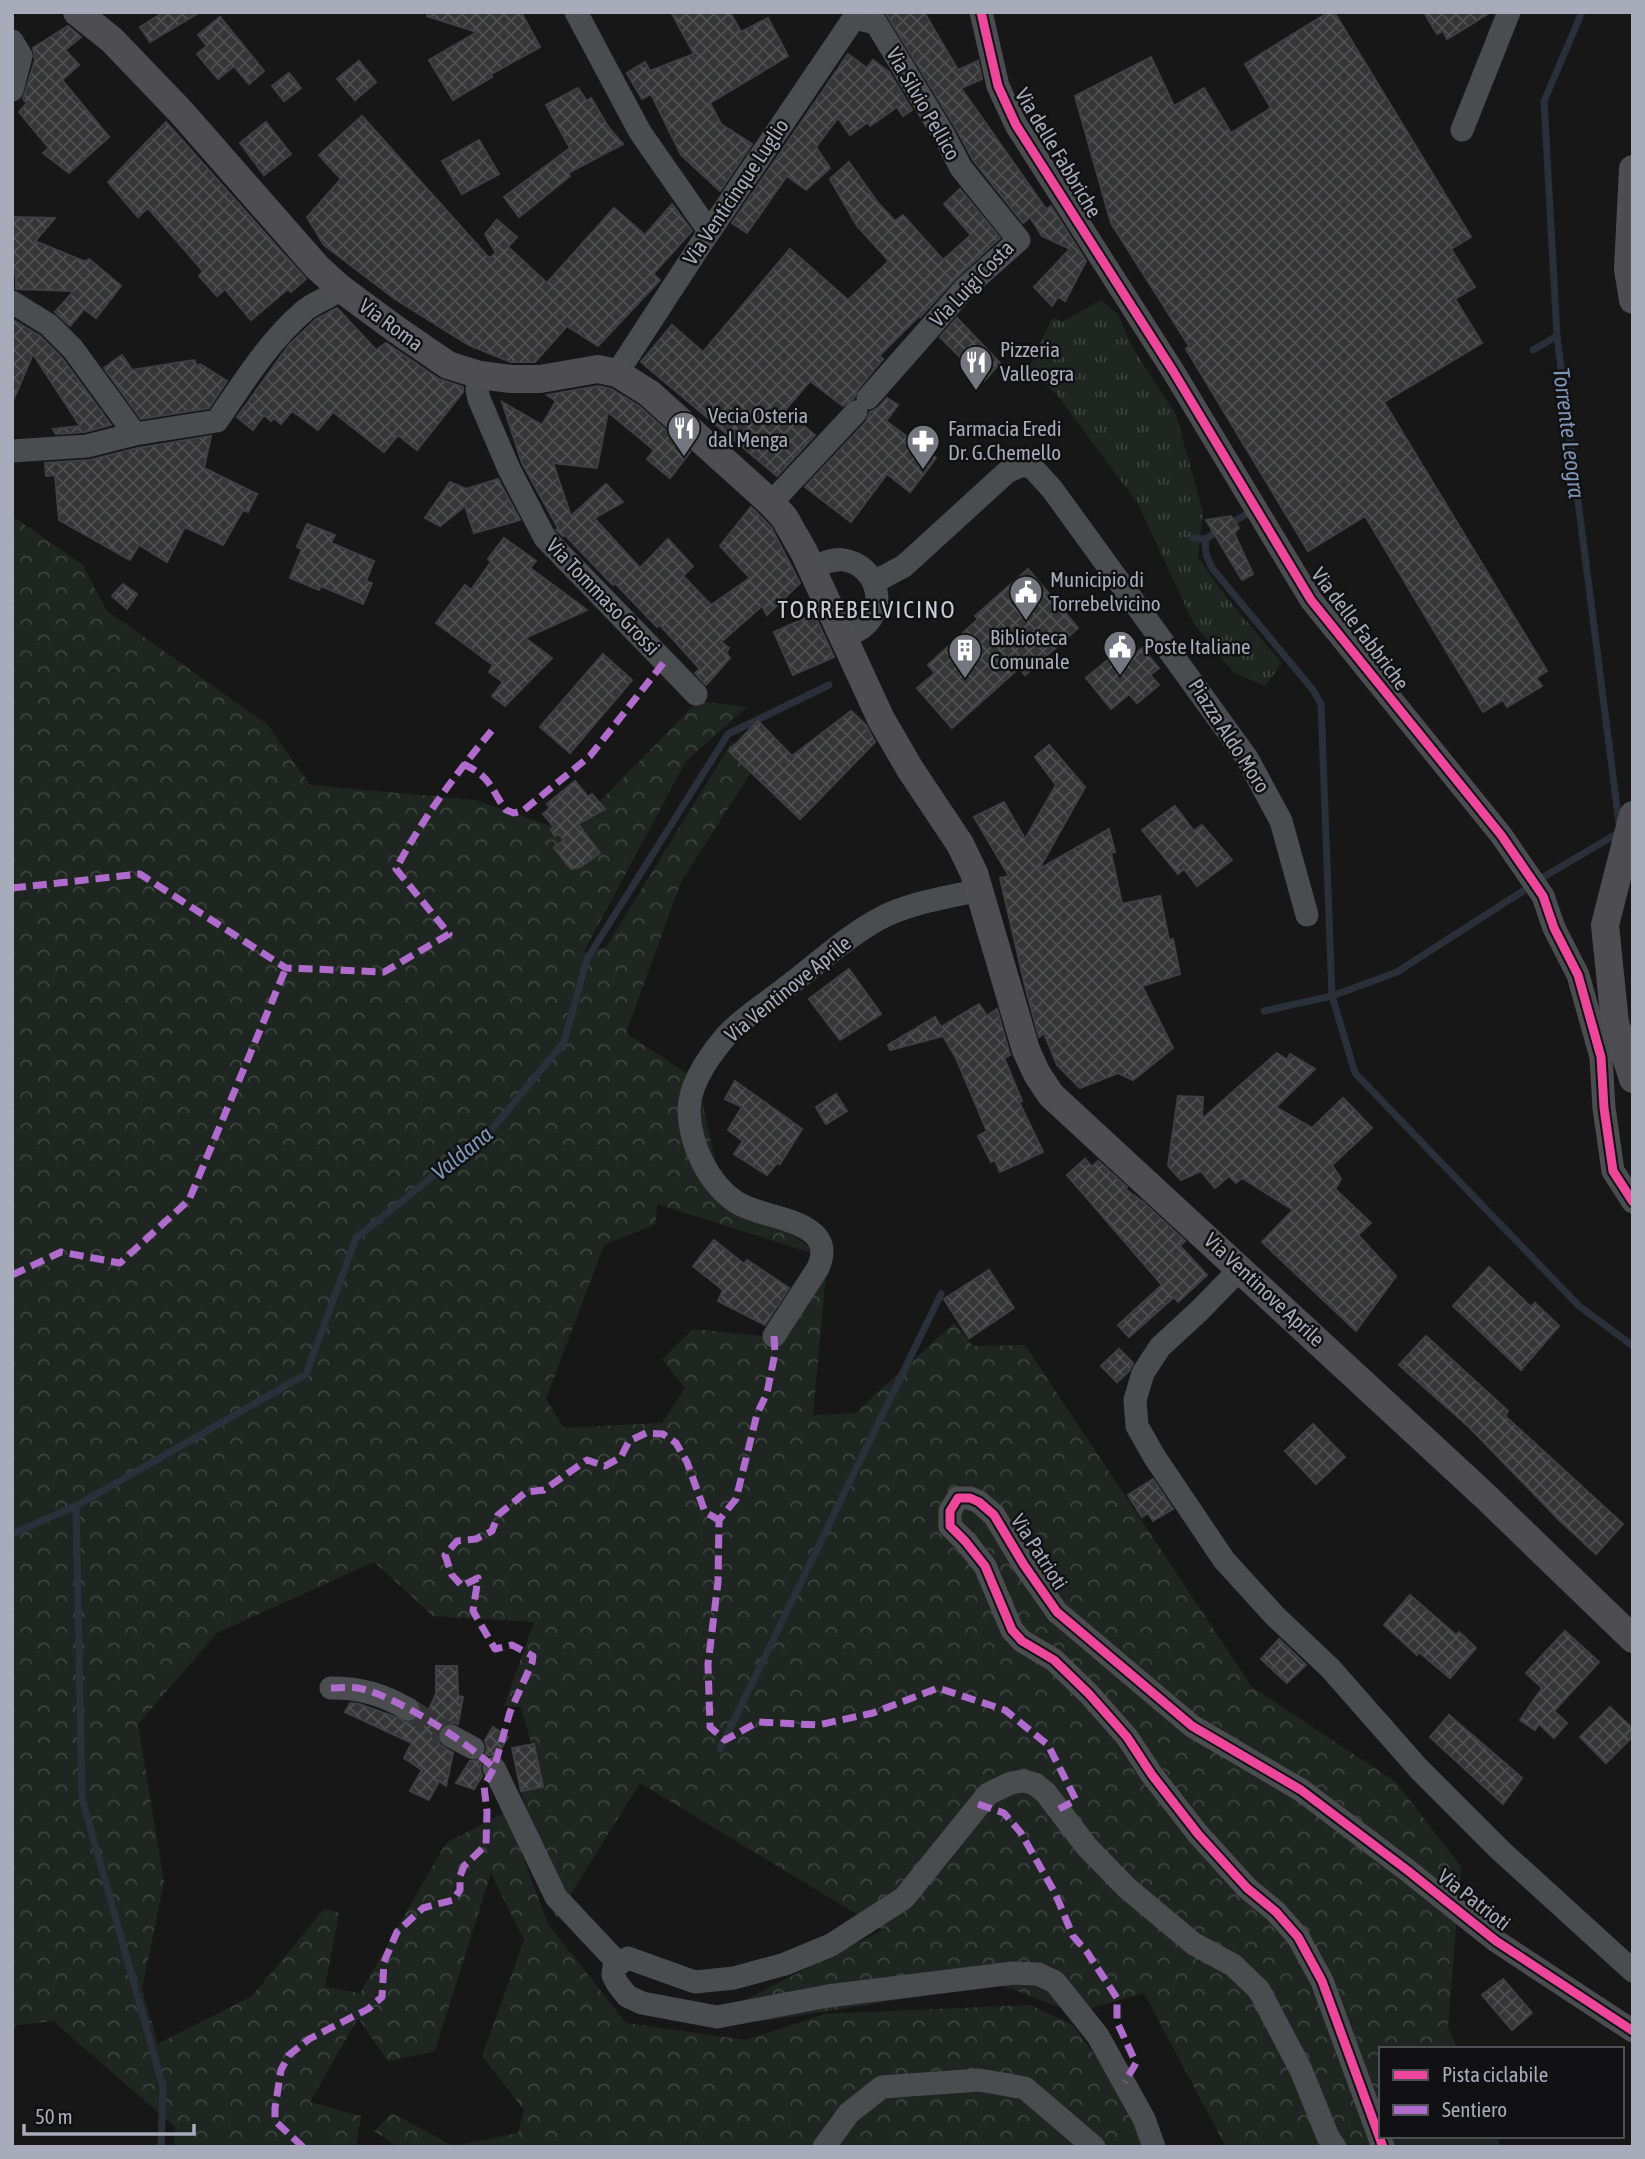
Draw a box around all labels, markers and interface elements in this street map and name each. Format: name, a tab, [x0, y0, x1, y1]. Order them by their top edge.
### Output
street label: Via Silvio Pellico	[882, 43, 966, 164]
street label: Via delle Fabbriche	[1011, 83, 1107, 222]
street label: Via Venticinque Luglio	[677, 114, 793, 269]
street label: Via Luigi Costa	[924, 235, 1018, 331]
street label: Via Roma	[355, 293, 428, 355]
place label: Pizzeria Valleogra	[1000, 337, 1074, 385]
restaurant icon: Pizzeria Valleogra	[957, 343, 995, 392]
water label: Torrente Leogra	[1548, 366, 1590, 500]
place label: Vecia Osteria dal Menga	[708, 403, 808, 451]
restaurant icon: Vecia Osteria dal Menga	[665, 409, 703, 458]
place label: Farmacia Eredi Dr. G.Chemello	[948, 416, 1061, 464]
pharmacy icon: Farmacia Eredi Dr. G.Chemello	[904, 422, 942, 471]
street label: Via Tommaso Grossi	[542, 533, 665, 660]
street label: Via delle Fabbriche	[1307, 563, 1415, 694]
place label: Municipio di Torrebelvicino	[1050, 567, 1161, 615]
public building icon: Municipio di Torrebelvicino	[1007, 573, 1045, 622]
district label: TORREBELVICINO	[778, 596, 956, 623]
place label: Biblioteca Comunale	[990, 625, 1069, 673]
public building icon: Poste Italiane	[1101, 628, 1139, 677]
building icon: Biblioteca Comunale	[946, 631, 984, 680]
place label: Poste Italiane	[1144, 634, 1251, 658]
street label: Piazza Aldo Moro	[1184, 674, 1275, 797]
street label: Via Ventinove Aprile	[720, 930, 855, 1046]
water label: Valdana	[426, 1121, 498, 1185]
street label: Via Ventinove Aprile	[1200, 1228, 1330, 1351]
street label: Via Patrioti	[1007, 1509, 1073, 1594]
street label: Via Patrioti	[1434, 1864, 1516, 1935]
legend	[1379, 2047, 1624, 2138]
text: Pista ciclabile	[1442, 2062, 1548, 2086]
scale bar	[24, 2092, 194, 2136]
text: Sentiero	[1442, 2097, 1507, 2121]
text: 50 m	[35, 2104, 73, 2128]

